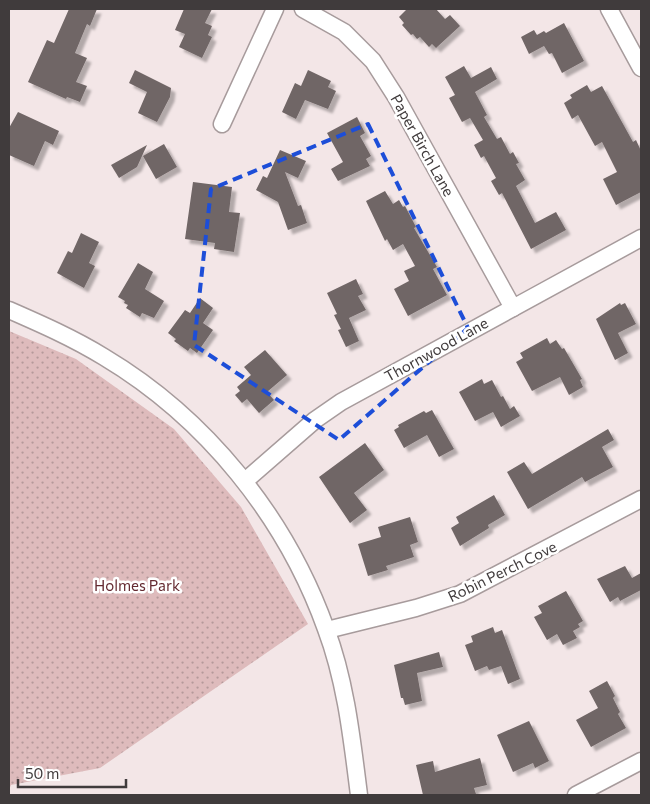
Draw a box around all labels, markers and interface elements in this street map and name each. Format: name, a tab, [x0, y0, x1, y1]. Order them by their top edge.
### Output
street label: Paper Birch Lane	[387, 91, 459, 199]
street label: Thornwood Lane	[381, 313, 491, 385]
street label: Robin Perch Cove	[445, 537, 559, 605]
park label: Holmes Park	[94, 576, 180, 594]
scale bar	[18, 756, 125, 788]
text: 50 m	[25, 764, 59, 782]

